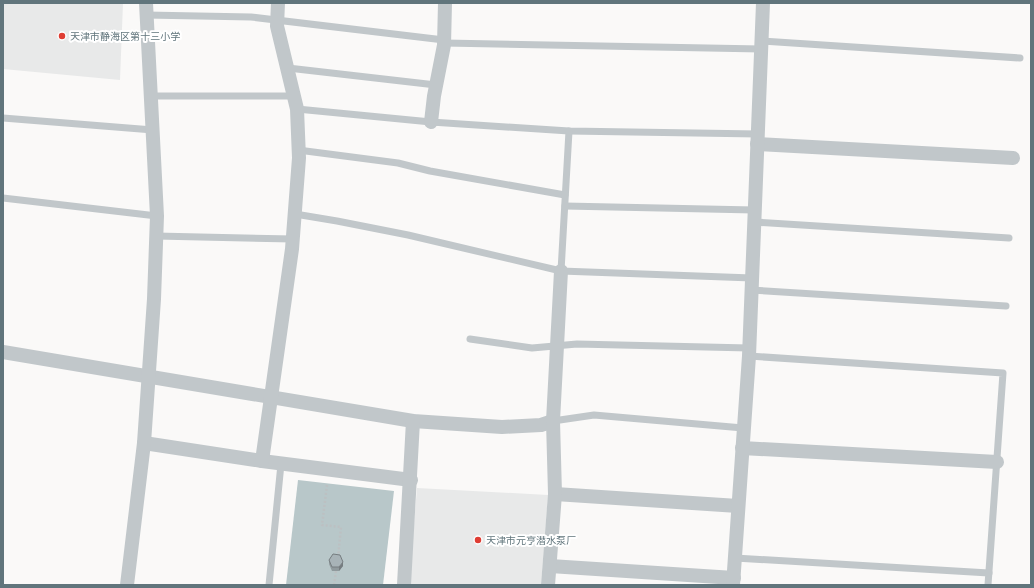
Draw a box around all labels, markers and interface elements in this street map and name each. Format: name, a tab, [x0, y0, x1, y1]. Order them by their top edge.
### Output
marker: 天津市静海区第十三小学	[57, 31, 67, 41]
place label: 天津市静海区第十三小学	[70, 31, 180, 42]
marker: 天津市元亨潜水泵厂	[473, 535, 483, 545]
place label: 天津市元亨潜水泵厂	[486, 535, 576, 546]

